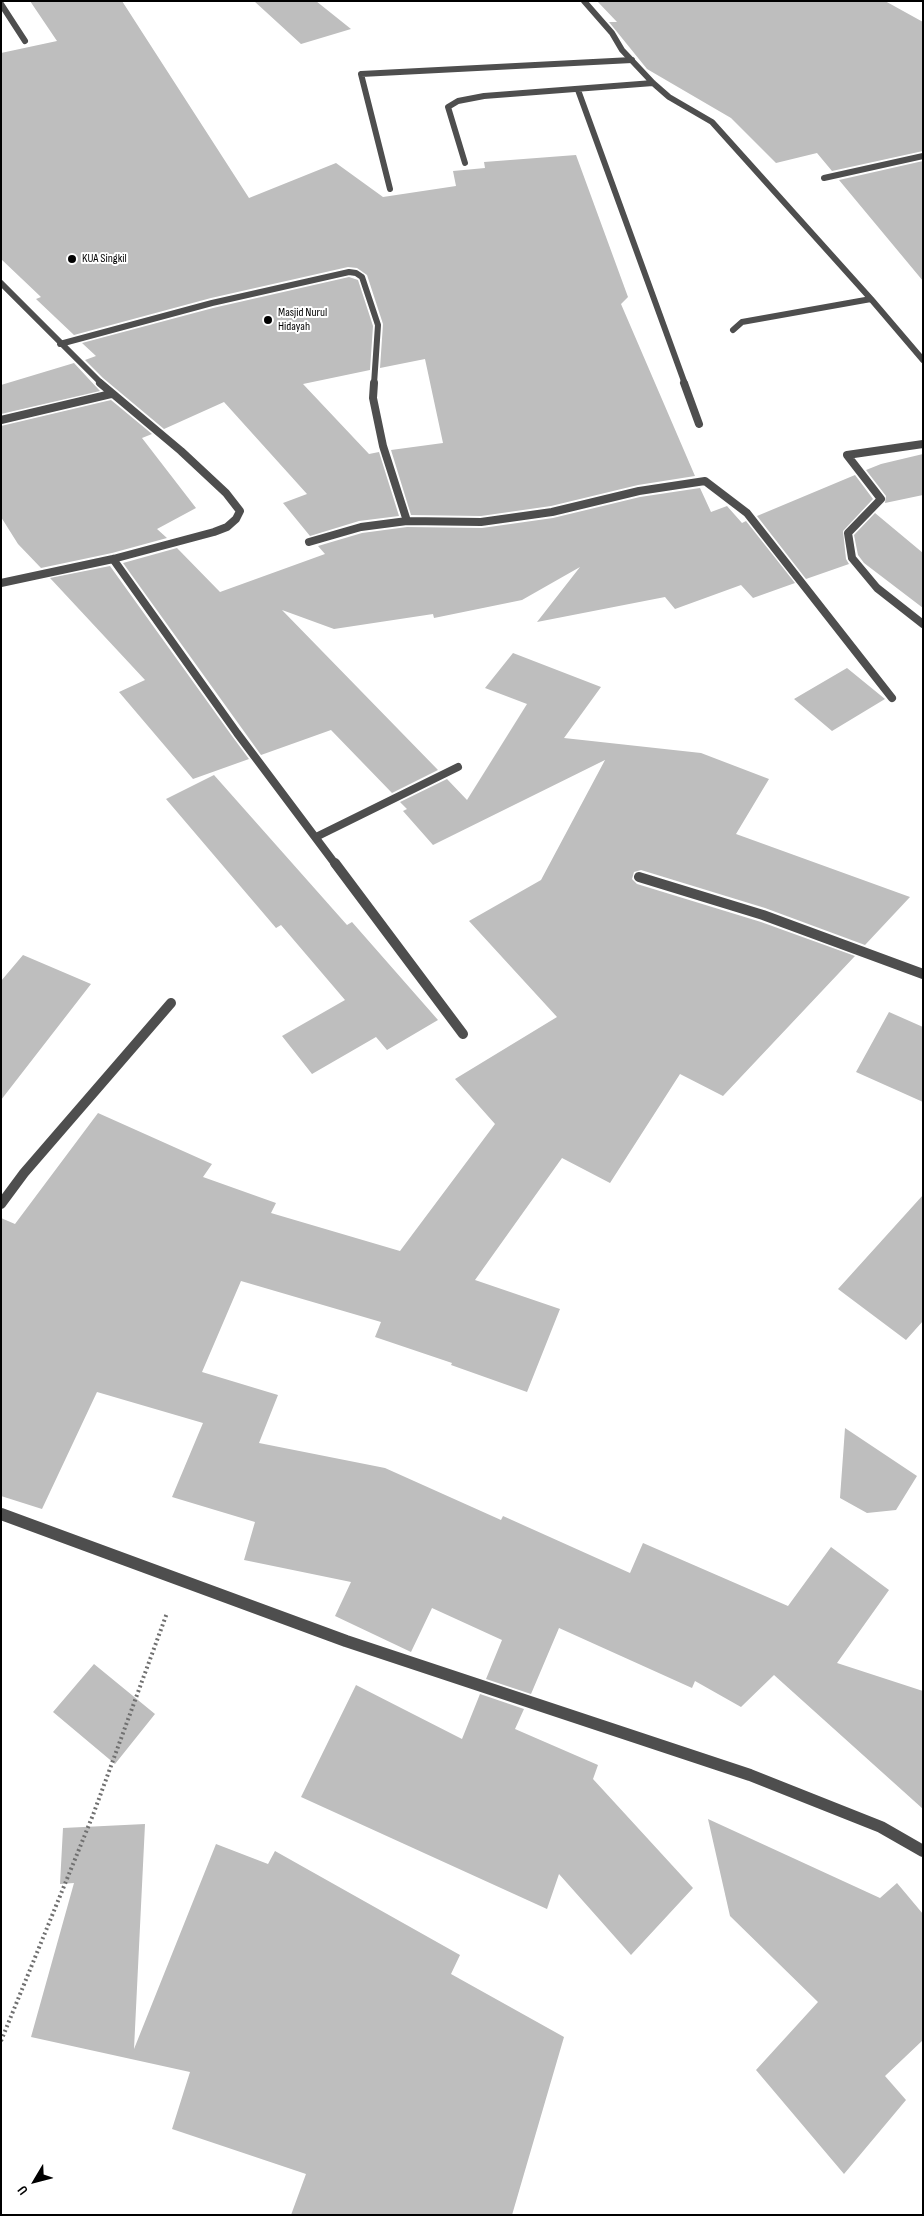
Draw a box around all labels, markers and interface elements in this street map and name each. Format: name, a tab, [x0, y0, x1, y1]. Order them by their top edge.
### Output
place label: KUA Singkil	[82, 252, 127, 266]
marker: KUA Singkil	[66, 253, 78, 265]
place label: Masjid Nurul Hidayah	[278, 306, 327, 334]
marker: Masjid Nurul Hidayah	[262, 314, 274, 326]
north arrow	[10, 2156, 60, 2206]
text: U	[14, 2182, 32, 2198]

